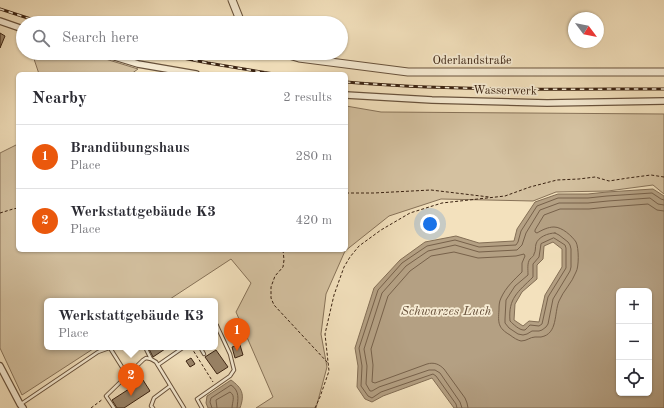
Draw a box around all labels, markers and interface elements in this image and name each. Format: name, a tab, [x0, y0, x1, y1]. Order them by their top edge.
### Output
north arrow	[568, 12, 604, 48]
search box	[16, 16, 348, 60]
icon: search	[30, 27, 52, 49]
text: Search here	[62, 31, 139, 46]
street label: Oderlandstraße	[432, 55, 512, 67]
street label: Wasserwerk	[473, 84, 537, 98]
text: Nearby	[32, 90, 87, 107]
text: 2 results	[283, 91, 332, 104]
text: Brandübungshaus	[70, 141, 189, 156]
text: 1	[41, 150, 49, 163]
text: 280 m	[295, 150, 332, 163]
text: Place	[70, 159, 100, 172]
text: Werkstattgebäude K3	[70, 205, 216, 220]
text: 2	[41, 214, 49, 227]
text: 420 m	[295, 214, 332, 227]
your location	[420, 214, 440, 234]
text: Place	[70, 223, 100, 236]
map controls	[616, 288, 652, 396]
button: +	[616, 288, 652, 324]
popup	[44, 298, 218, 350]
water label: Schwarzes Luch	[401, 305, 492, 318]
text: Werkstattgebäude K3	[58, 309, 204, 324]
pin: 1	[224, 318, 250, 351]
button: −	[616, 324, 652, 360]
text: Place	[58, 327, 88, 340]
button: locate	[616, 360, 652, 396]
pin: 2	[118, 363, 144, 396]

